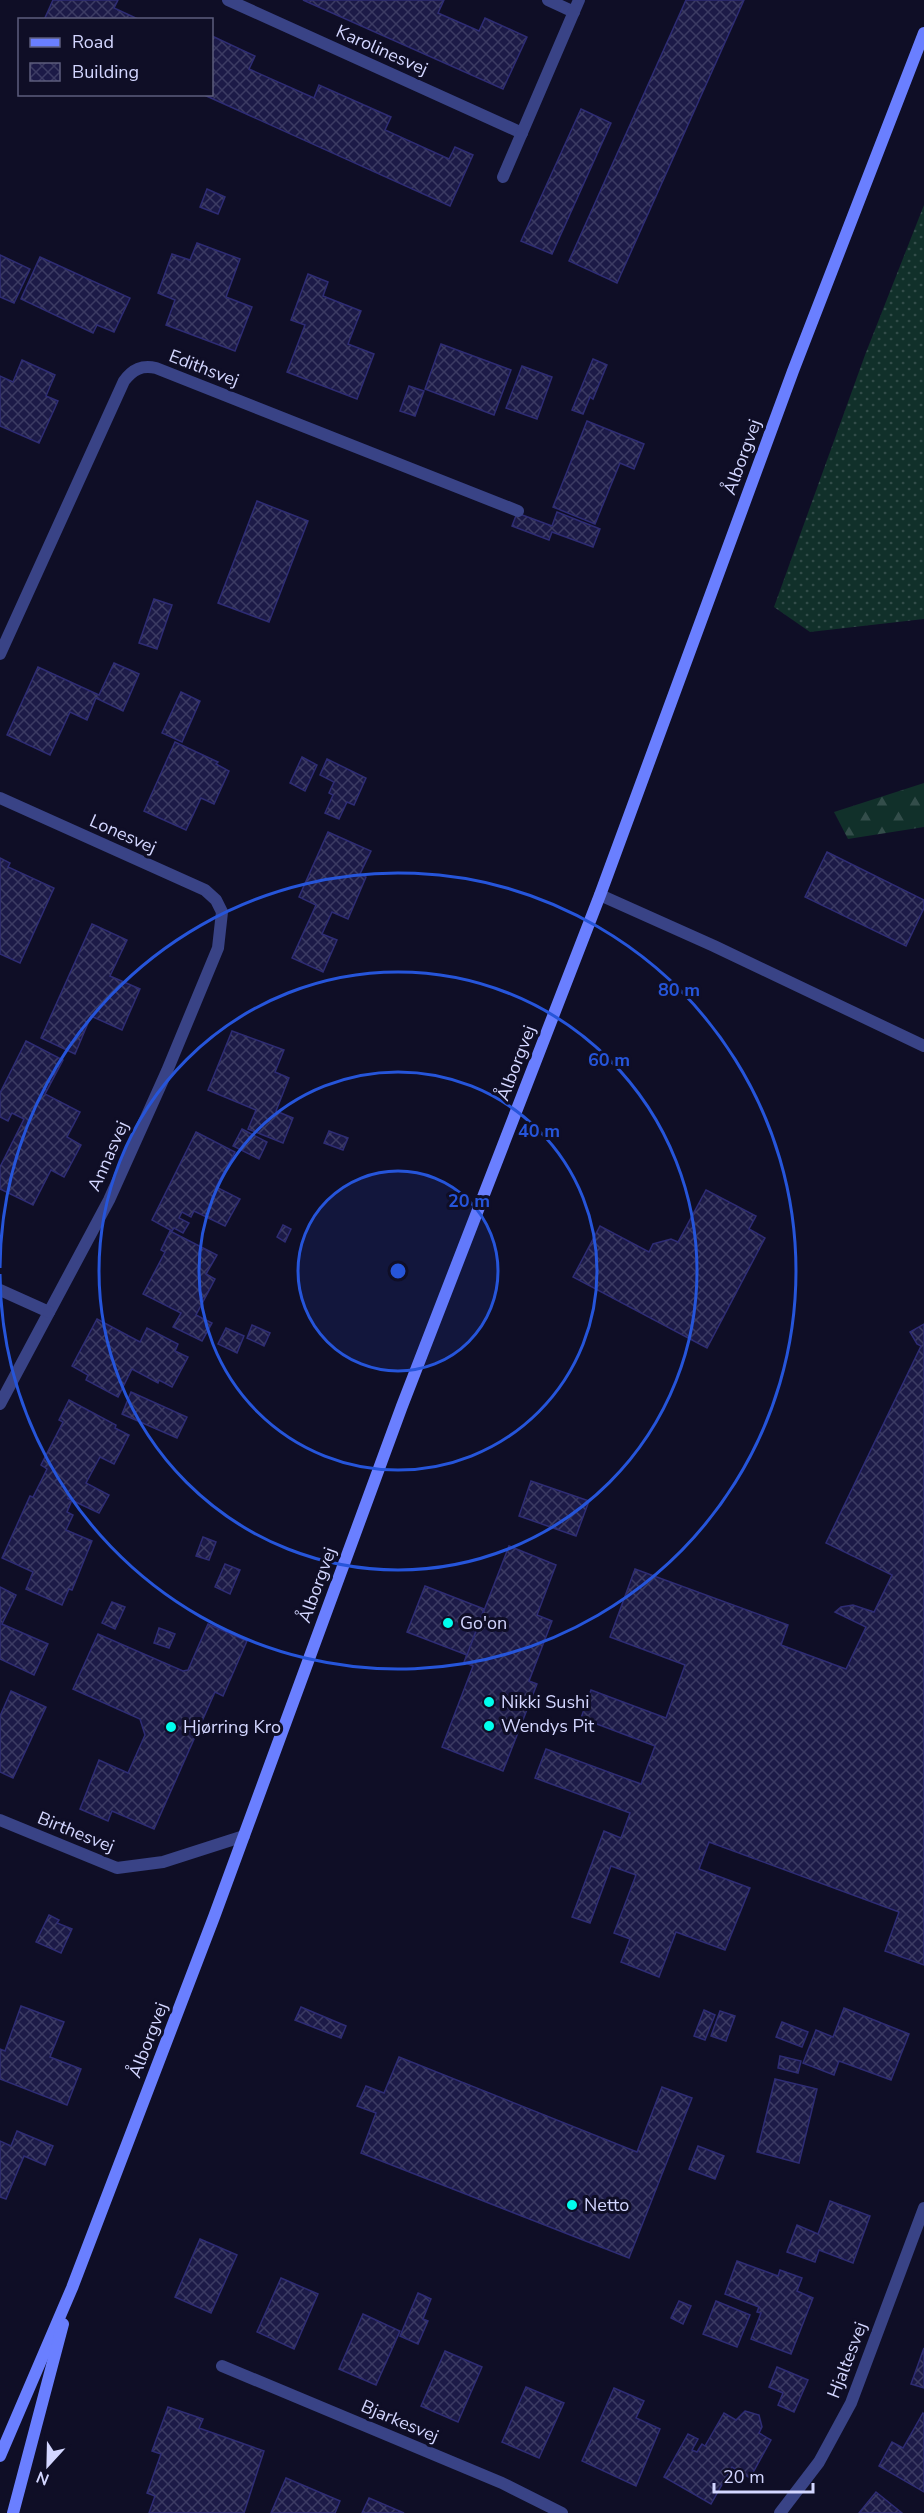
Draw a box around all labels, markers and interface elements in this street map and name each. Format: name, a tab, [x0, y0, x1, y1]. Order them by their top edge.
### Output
legend	[18, 18, 213, 96]
street label: Karolinesvej	[332, 19, 432, 81]
text: Road	[72, 30, 114, 54]
text: Building	[72, 60, 139, 84]
street label: Edithsvej	[166, 344, 242, 392]
street label: Ålborgvej	[717, 416, 767, 498]
street label: Lonesvej	[86, 809, 160, 859]
text: 80 m	[658, 978, 700, 1002]
street label: Ålborgvej	[491, 1022, 541, 1104]
text: 60 m	[588, 1048, 630, 1072]
street label: Annasvej	[82, 1117, 134, 1195]
text: 40 m	[518, 1119, 560, 1143]
text: 20 m	[448, 1189, 490, 1213]
centre of rings	[388, 1261, 408, 1281]
street label: Ålborgvej	[292, 1544, 342, 1626]
place label: Go'on	[460, 1611, 507, 1635]
marker: Go'on	[441, 1616, 455, 1630]
place label: Nikki Sushi	[501, 1690, 590, 1714]
marker: Nikki Sushi	[482, 1695, 496, 1709]
place label: Wendys Pit	[501, 1714, 595, 1738]
place label: Hjørring Kro	[183, 1715, 281, 1739]
marker: Wendys Pit	[482, 1719, 496, 1733]
marker: Hjørring Kro	[164, 1720, 178, 1734]
street label: Birthesvej	[34, 1806, 118, 1858]
street label: Ålborgvej	[123, 1999, 173, 2081]
place label: Netto	[584, 2193, 629, 2217]
marker: Netto	[565, 2198, 579, 2212]
street label: Hjaltesvej	[821, 2318, 873, 2402]
street label: Bjarkesvej	[357, 2394, 443, 2448]
north arrow	[18, 2435, 78, 2495]
scale bar	[714, 2456, 813, 2494]
text: 20 m	[723, 2465, 765, 2489]
text: N	[33, 2466, 52, 2490]

